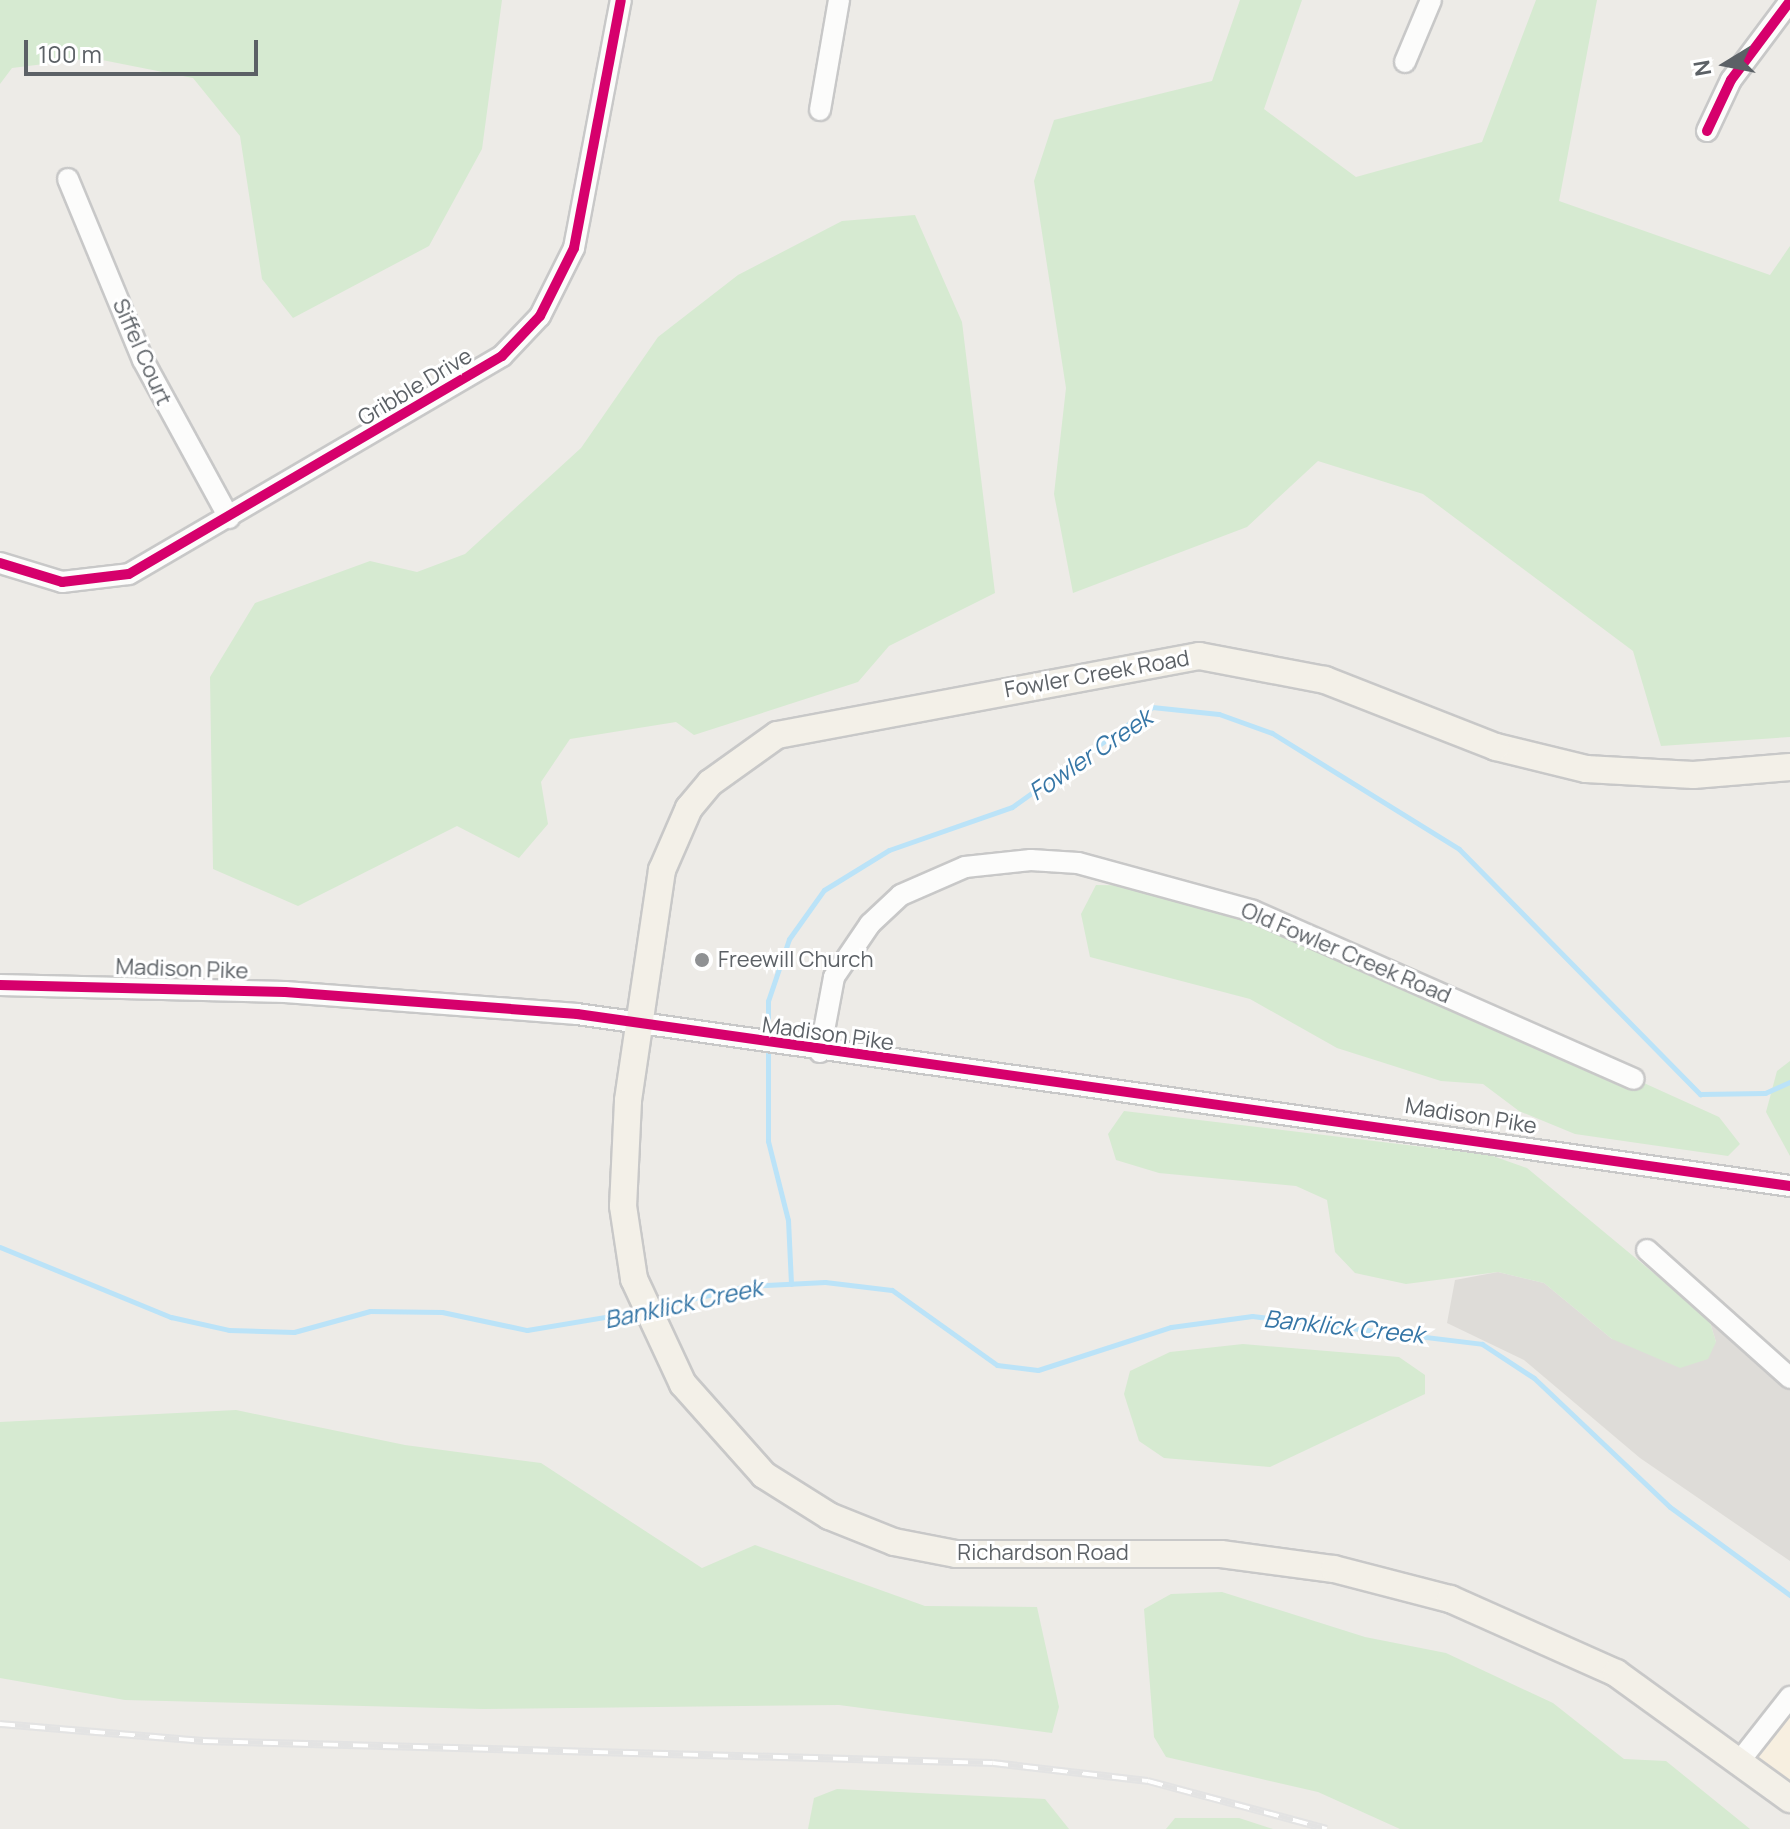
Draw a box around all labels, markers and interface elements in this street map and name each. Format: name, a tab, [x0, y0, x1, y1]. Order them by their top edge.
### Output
scale bar	[28, 24, 262, 74]
north arrow	[1686, 24, 1766, 104]
text: 100 m	[38, 37, 102, 70]
text: N	[1686, 58, 1719, 79]
street label: Siffel Court	[107, 295, 177, 409]
street label: Gribble Drive	[353, 343, 477, 431]
street label: Fowler Creek Road	[1003, 645, 1191, 703]
water label: Fowler Creek	[1023, 702, 1157, 806]
street label: Old Fowler Creek Road	[1237, 897, 1455, 1009]
place label: Freewill Church	[718, 947, 874, 973]
marker: Freewill Church	[693, 951, 711, 969]
street label: Madison Pike	[115, 953, 249, 985]
street label: Madison Pike	[760, 1012, 896, 1056]
street label: Madison Pike	[1403, 1093, 1539, 1139]
water label: Banklick Creek	[601, 1272, 765, 1334]
water label: Banklick Creek	[1262, 1303, 1426, 1349]
street label: Richardson Road	[957, 1540, 1129, 1566]

